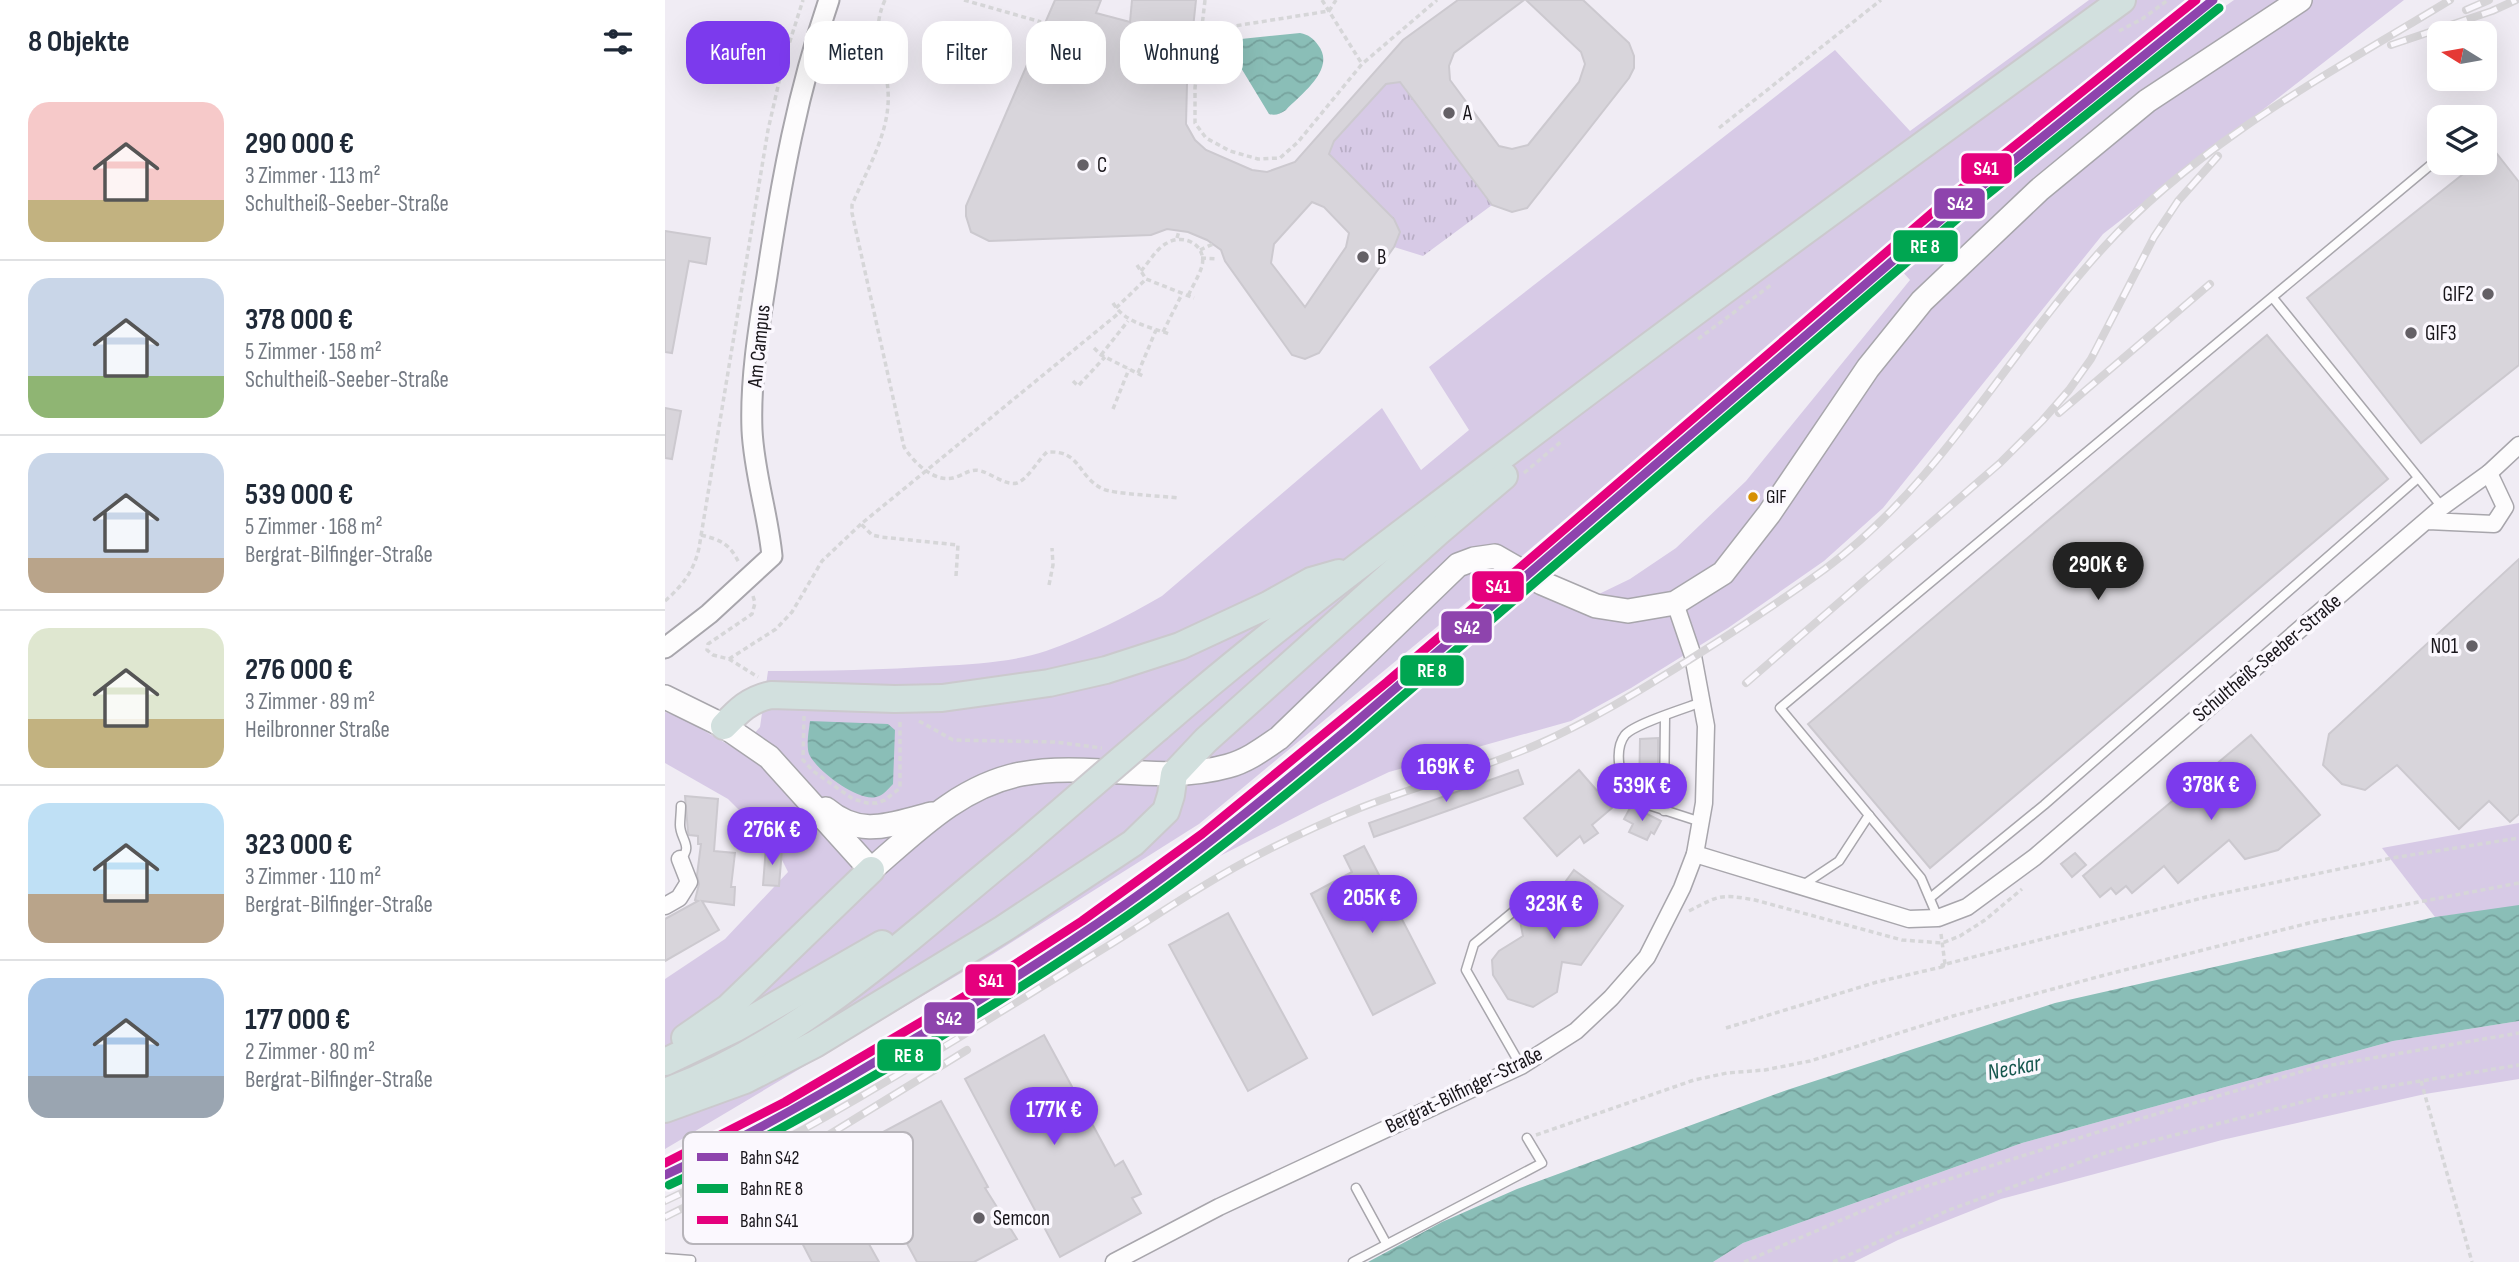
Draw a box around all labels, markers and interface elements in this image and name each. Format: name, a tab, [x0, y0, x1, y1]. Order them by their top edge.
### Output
chip: Kaufen	[686, 21, 790, 84]
chip: Mieten	[804, 21, 908, 84]
chip: Filter	[922, 21, 1012, 84]
chip: Neu	[1026, 21, 1106, 84]
chip: Wohnung	[1120, 21, 1243, 84]
north arrow	[2427, 21, 2497, 91]
map controls	[2427, 21, 2497, 175]
icon: filters	[599, 23, 637, 61]
text: 8 Objekte	[28, 24, 130, 60]
place label: A	[1462, 101, 1473, 126]
marker: A	[1441, 105, 1457, 121]
button: layers	[2427, 105, 2497, 175]
text: 290 000 €	[245, 126, 354, 162]
icon: home	[84, 130, 168, 214]
line badge: S41	[1960, 152, 2013, 185]
place label: C	[1097, 153, 1107, 178]
marker: C	[1075, 157, 1091, 173]
text: S41	[1973, 158, 1999, 181]
text: 3 Zimmer · 113 m²	[245, 162, 381, 190]
line badge: S42	[1933, 187, 1986, 220]
text: Schultheiß-Seeber-Straße	[245, 190, 449, 218]
text: S42	[1947, 193, 1973, 216]
line badge: RE 8	[1892, 229, 1959, 263]
text: RE 8	[1910, 236, 1940, 259]
place label: B	[1377, 245, 1386, 270]
marker: B	[1355, 249, 1371, 265]
place label: GIF2	[2443, 282, 2474, 307]
marker: GIF2	[2480, 286, 2496, 302]
text: 378 000 €	[245, 302, 353, 338]
street label: Am Campus	[742, 304, 776, 389]
icon: home	[84, 306, 168, 390]
place label: GIF3	[2425, 321, 2457, 346]
marker: GIF3	[2403, 325, 2419, 341]
text: 5 Zimmer · 158 m²	[245, 338, 382, 366]
text: Schultheiß-Seeber-Straße	[245, 366, 449, 394]
text: 539 000 €	[245, 477, 353, 513]
icon: home	[84, 481, 168, 565]
place label: GIF	[1766, 486, 1787, 509]
marker: GIF	[1746, 490, 1760, 504]
text: 5 Zimmer · 168 m²	[245, 513, 383, 541]
text: Bergrat-Bilfinger-Straße	[245, 541, 433, 569]
pin: 290K €	[2041, 542, 2155, 602]
text: 290K €	[2069, 551, 2127, 579]
line badge: S41	[1471, 570, 1525, 603]
text: S41	[1485, 576, 1511, 599]
street label: Schultheiß-Seeber-Straße	[2188, 589, 2346, 727]
line badge: S42	[1440, 610, 1493, 644]
text: S42	[1454, 617, 1480, 640]
place label: N01	[2431, 634, 2459, 659]
marker: N01	[2464, 638, 2480, 654]
text: 276 000 €	[245, 652, 353, 688]
line badge: RE 8	[1399, 654, 1465, 687]
icon: home	[84, 656, 168, 740]
text: RE 8	[1417, 660, 1447, 683]
text: 3 Zimmer · 89 m²	[245, 688, 375, 716]
text: Heilbronner Straße	[245, 716, 390, 744]
pin: 169K €	[1389, 744, 1503, 804]
text: 169K €	[1417, 753, 1475, 781]
pin: 378K €	[2154, 762, 2268, 822]
pin: 539K €	[1585, 764, 1699, 823]
text: 378K €	[2182, 771, 2240, 799]
text: 539K €	[1613, 772, 1671, 800]
pin: 276K €	[715, 808, 829, 867]
text: 276K €	[743, 816, 801, 844]
text: 323 000 €	[245, 827, 353, 863]
icon: home	[84, 831, 168, 915]
text: 3 Zimmer · 110 m²	[245, 863, 381, 891]
pin: 205K €	[1315, 876, 1429, 935]
pin: 323K €	[1497, 881, 1611, 941]
text: 205K €	[1343, 884, 1401, 912]
text: 323K €	[1525, 890, 1583, 918]
text: Bergrat-Bilfinger-Straße	[245, 891, 433, 919]
line badge: S41	[964, 963, 1017, 997]
text: S41	[978, 970, 1004, 993]
line badge: S42	[923, 1001, 976, 1035]
text: 177 000 €	[245, 1002, 350, 1038]
icon: home	[84, 1006, 168, 1090]
text: S42	[936, 1008, 962, 1031]
text: 2 Zimmer · 80 m²	[245, 1038, 375, 1066]
line badge: RE 8	[876, 1038, 942, 1072]
street label: Bergrat-Bilfinger-Straße	[1381, 1041, 1547, 1139]
text: RE 8	[894, 1045, 924, 1068]
water label: Neckar	[1985, 1049, 2044, 1087]
text: Bergrat-Bilfinger-Straße	[245, 1066, 433, 1094]
pin: 177K €	[997, 1088, 1111, 1147]
text: 177K €	[1026, 1096, 1082, 1124]
legend	[683, 1132, 913, 1244]
text: Bahn S42	[740, 1147, 799, 1170]
text: Bahn RE 8	[740, 1178, 803, 1201]
place label: Semcon	[993, 1206, 1050, 1231]
text: Bahn S41	[740, 1210, 799, 1233]
marker: Semcon	[971, 1210, 987, 1226]

